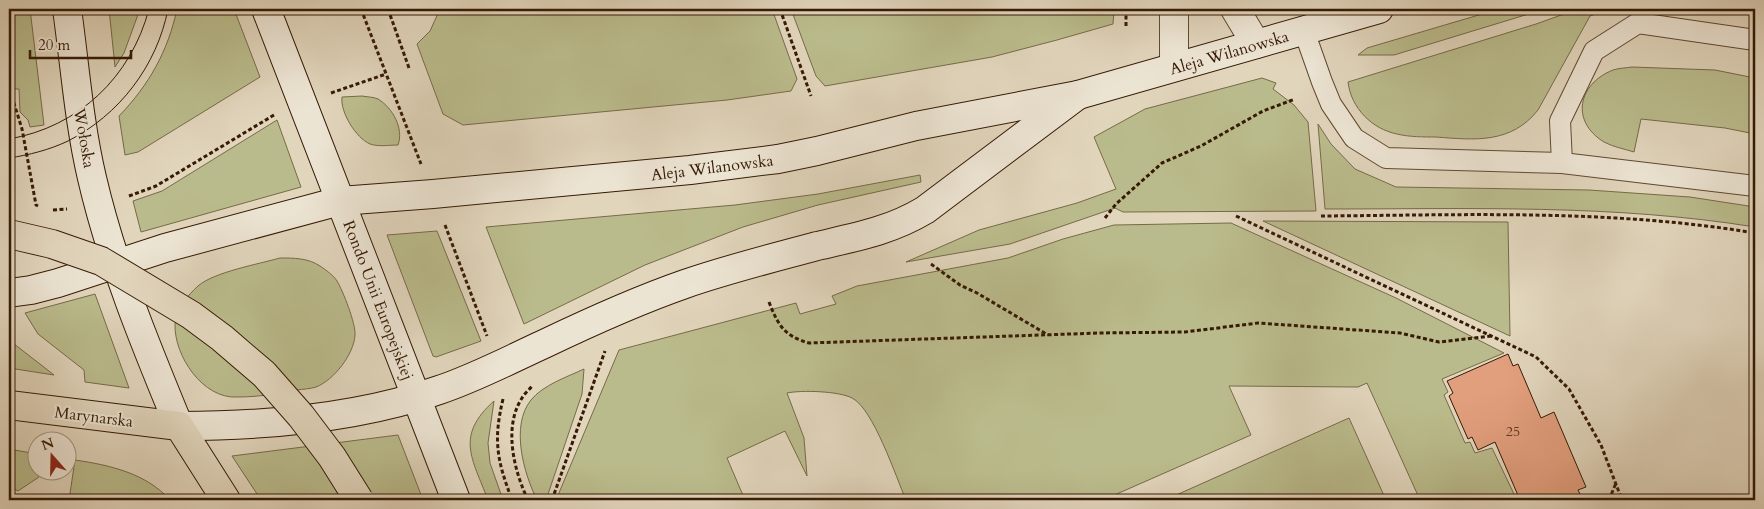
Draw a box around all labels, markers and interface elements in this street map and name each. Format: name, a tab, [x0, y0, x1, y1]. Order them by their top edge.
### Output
street label: Aleja Wilanowska	[1167, 25, 1292, 80]
scale bar	[30, 28, 131, 60]
text: 20 m	[38, 35, 70, 55]
street label: Wołoska	[68, 106, 100, 170]
street label: Aleja Wilanowska	[650, 150, 775, 186]
street label: Rondo Unii Europejskiej	[337, 217, 419, 383]
street label: Marynarska	[53, 401, 134, 433]
house number: 25	[1506, 422, 1520, 441]
north arrow	[28, 432, 78, 482]
text: N	[39, 433, 57, 455]

